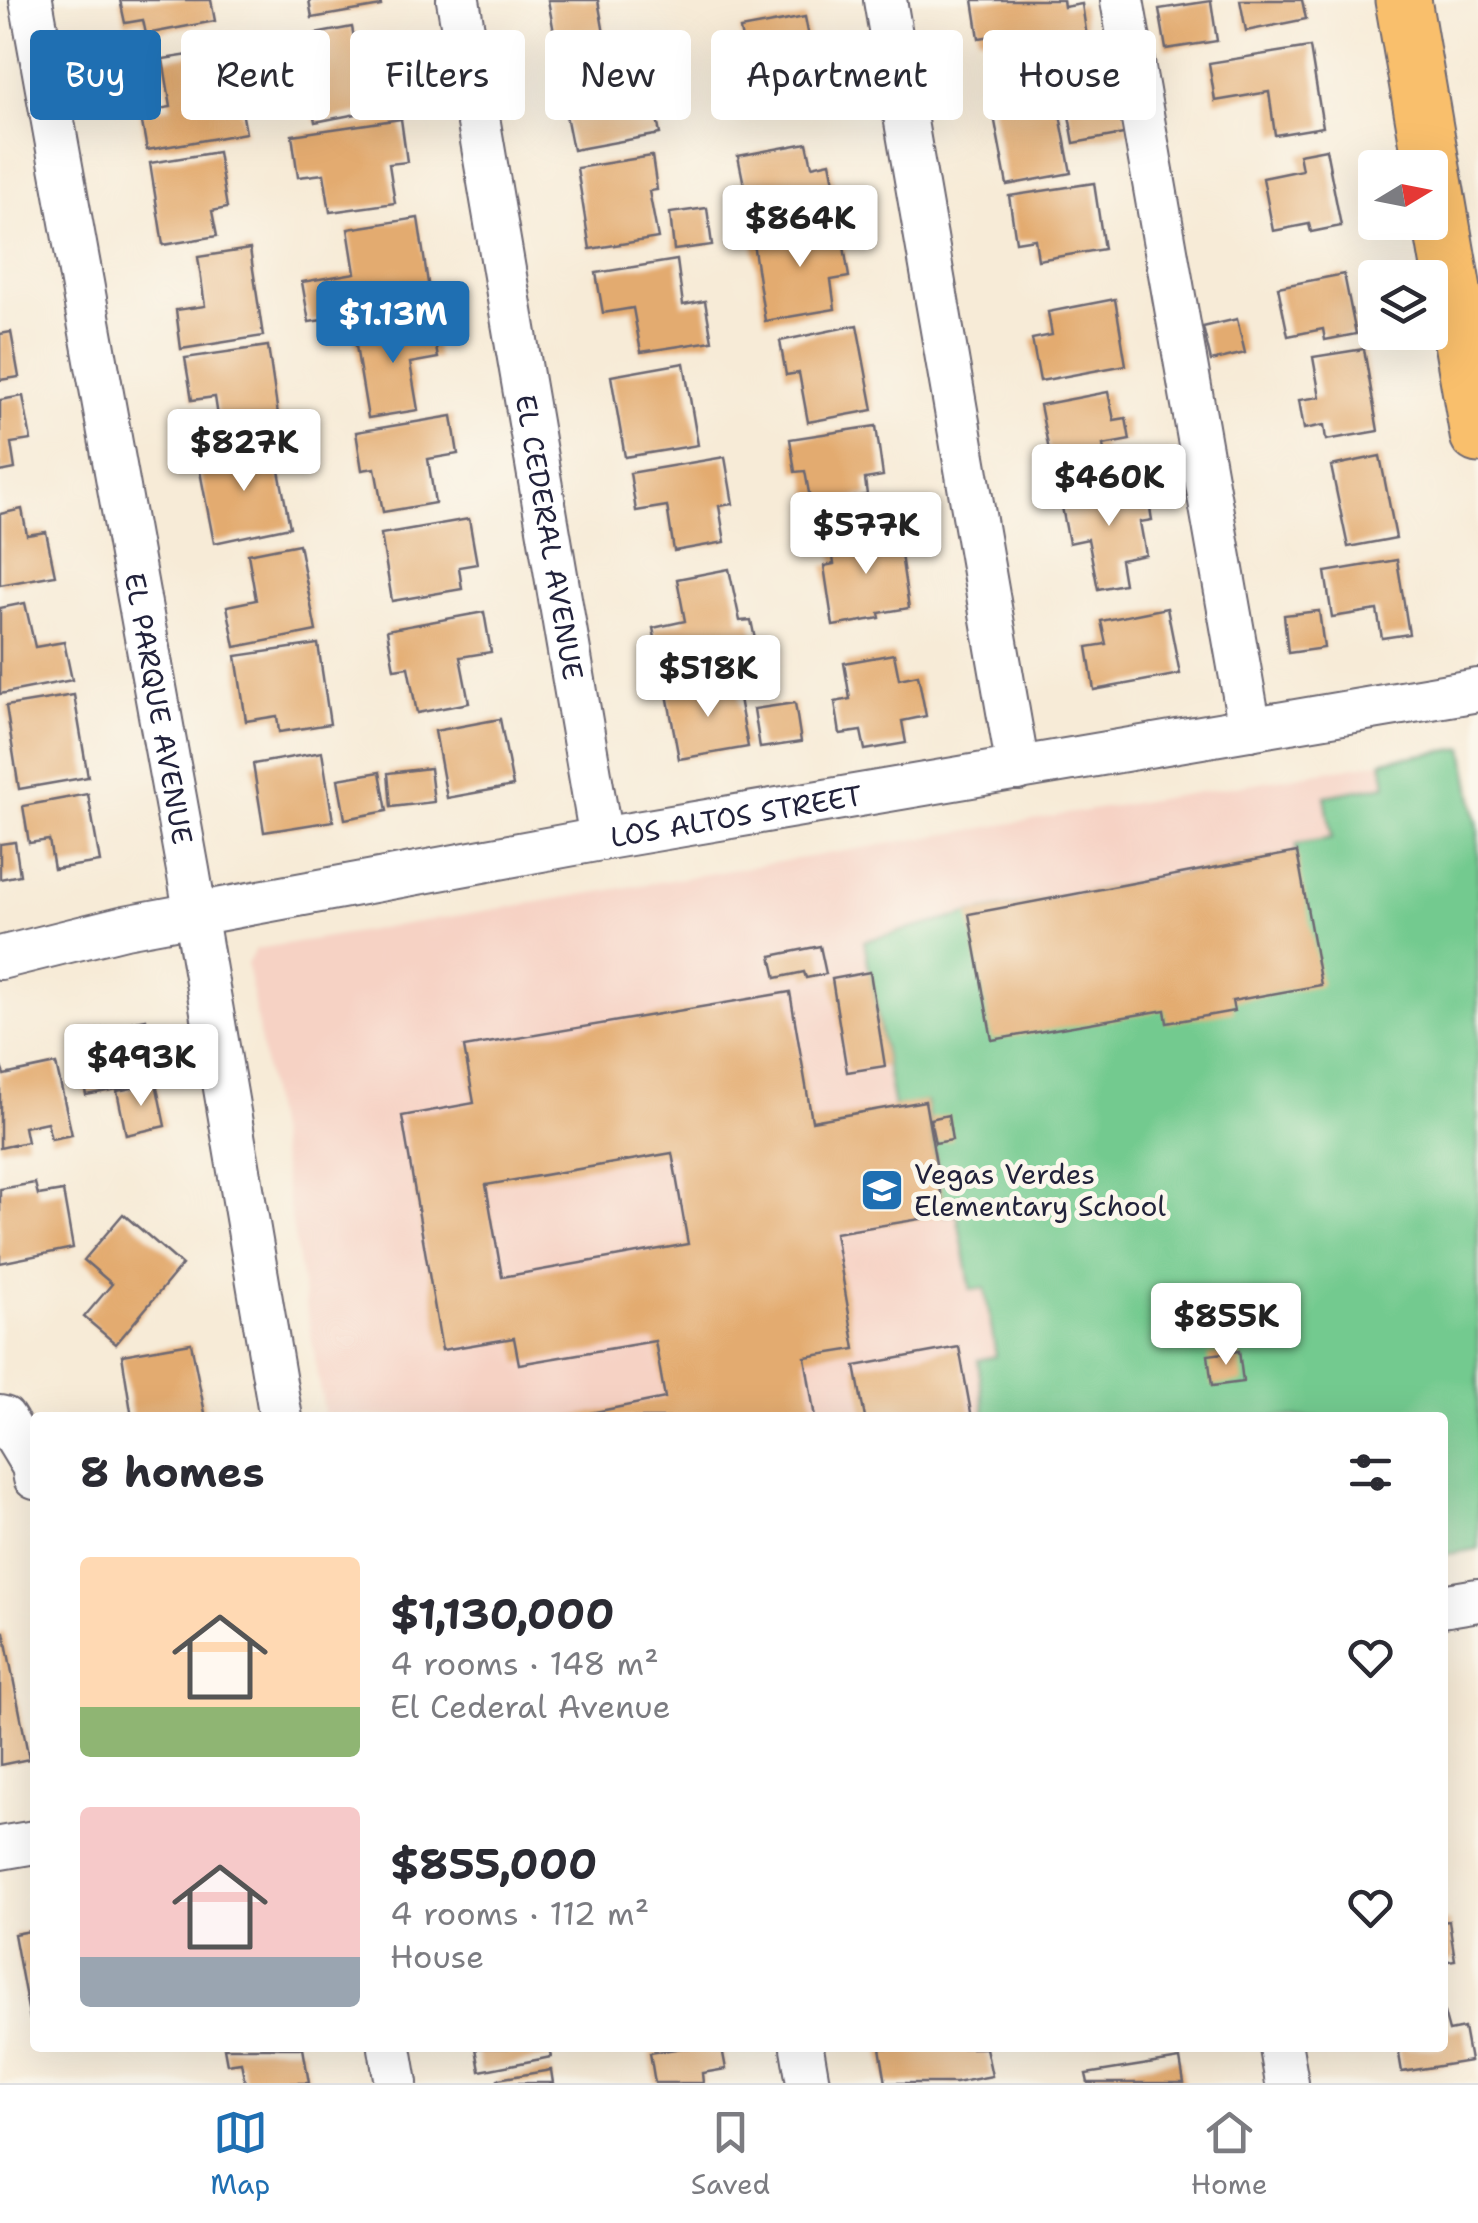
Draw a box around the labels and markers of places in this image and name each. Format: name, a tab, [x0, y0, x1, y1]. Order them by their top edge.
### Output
pin: $864K	[730, 185, 870, 270]
pin: $1.13M	[312, 281, 474, 366]
pin: $827K	[174, 409, 314, 494]
pin: $460K	[1039, 444, 1179, 529]
pin: $577K	[796, 492, 936, 577]
pin: $518K	[638, 635, 778, 720]
pin: $493K	[71, 1024, 211, 1109]
place label: Vegas Verdes Elementary School	[914, 1155, 1167, 1225]
school or university icon: Vegas Verdes Elementary School	[859, 1167, 905, 1213]
pin: $855K	[1156, 1283, 1296, 1368]

